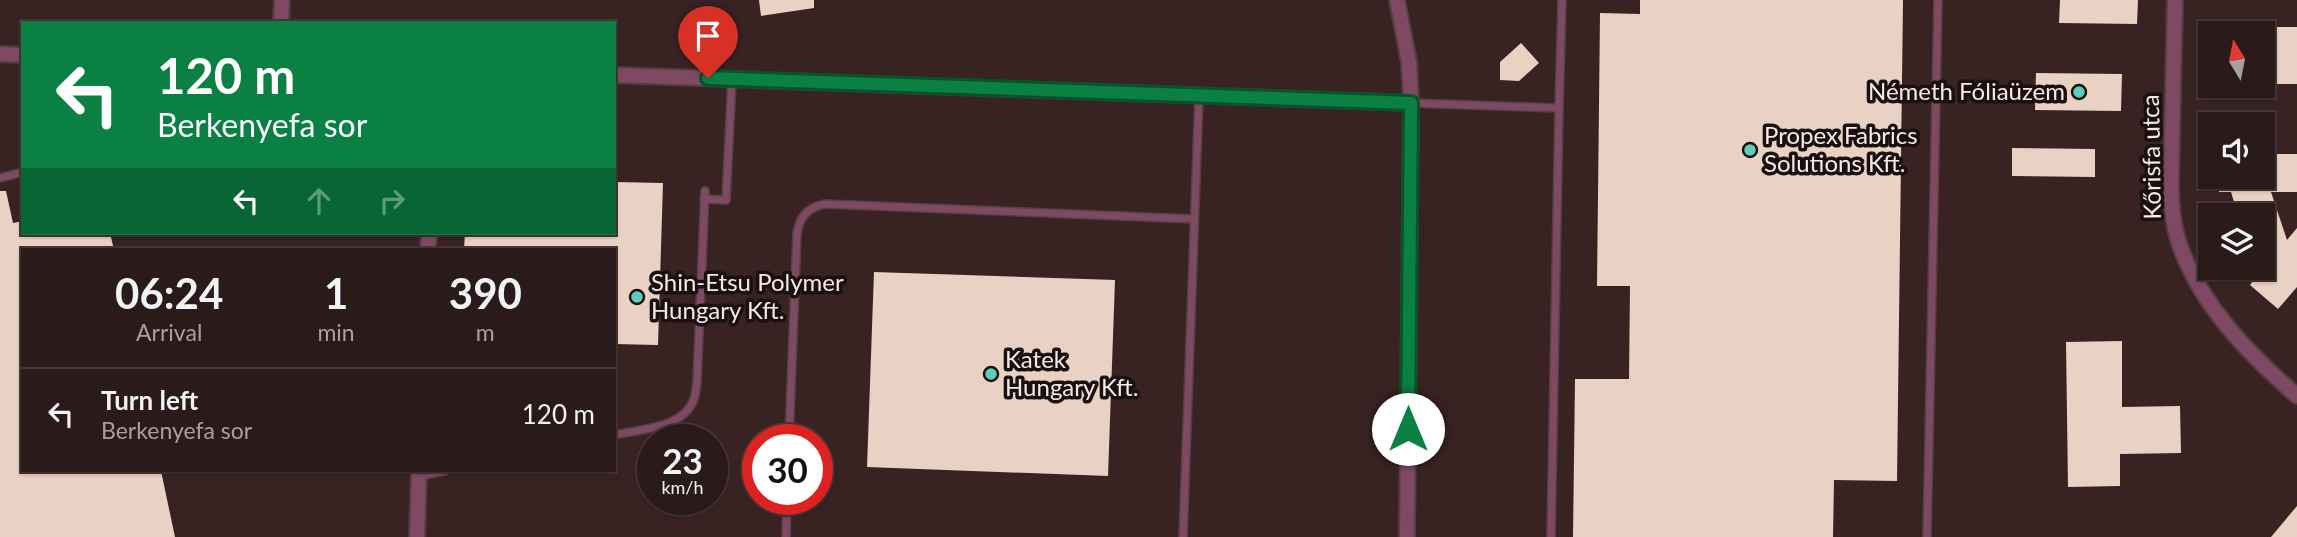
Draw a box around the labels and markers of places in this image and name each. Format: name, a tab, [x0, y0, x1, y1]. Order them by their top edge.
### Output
pin	[678, 6, 738, 78]
place label: Németh Fóliaüzem	[1868, 76, 2065, 105]
marker: Németh Fóliaüzem	[2071, 84, 2087, 100]
place label: Propex Fabrics Solutions Kft.	[1764, 120, 1918, 177]
marker: Propex Fabrics Solutions Kft.	[1742, 142, 1758, 158]
place label: Shin-Etsu Polymer Hungary Kft.	[651, 267, 844, 324]
marker: Shin-Etsu Polymer Hungary Kft.	[629, 289, 645, 305]
place label: Katek Hungary Kft.	[1005, 344, 1138, 401]
marker: Katek Hungary Kft.	[983, 366, 999, 382]

